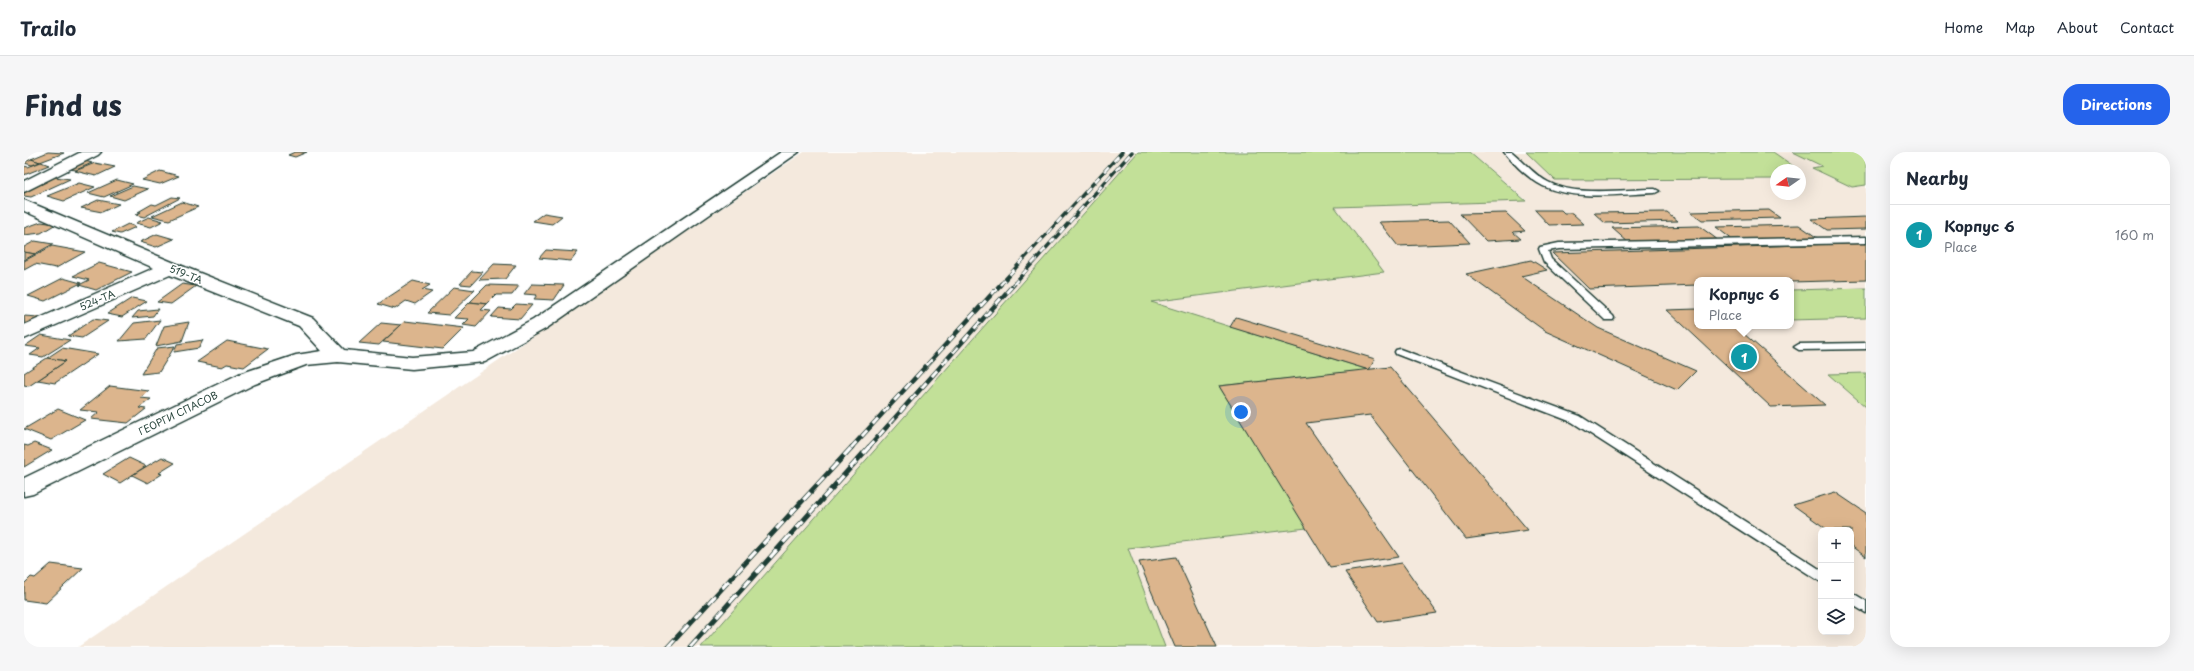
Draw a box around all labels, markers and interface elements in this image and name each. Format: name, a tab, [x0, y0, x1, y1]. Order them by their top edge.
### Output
text: Trailo	[20, 14, 76, 42]
text: Home	[1944, 17, 1983, 38]
text: Map	[2005, 17, 2035, 38]
text: About	[2057, 17, 2098, 38]
text: Contact	[2120, 17, 2174, 38]
text: Find us	[24, 83, 122, 126]
button: Directions	[2063, 84, 2170, 125]
north arrow	[1770, 164, 1806, 200]
text: Nearby	[1906, 165, 1968, 191]
text: Корпус 6	[1944, 214, 2014, 237]
text: 1	[1916, 225, 1922, 244]
text: 160 m	[2115, 225, 2154, 244]
text: Place	[1944, 237, 1977, 256]
street label: 519-ТА	[167, 260, 205, 287]
popup	[1694, 277, 1794, 329]
text: Корпус 6	[1709, 282, 1779, 305]
street label: 524-ТА	[77, 285, 117, 314]
text: Place	[1709, 305, 1742, 324]
pin: 1	[1731, 342, 1757, 372]
street label: ГЕОРГИ СПАСОВ	[136, 387, 220, 438]
your location	[1231, 402, 1251, 422]
map controls	[1818, 527, 1854, 635]
button: +	[1818, 527, 1854, 563]
button: −	[1818, 563, 1854, 599]
button: layers	[1818, 599, 1854, 635]

